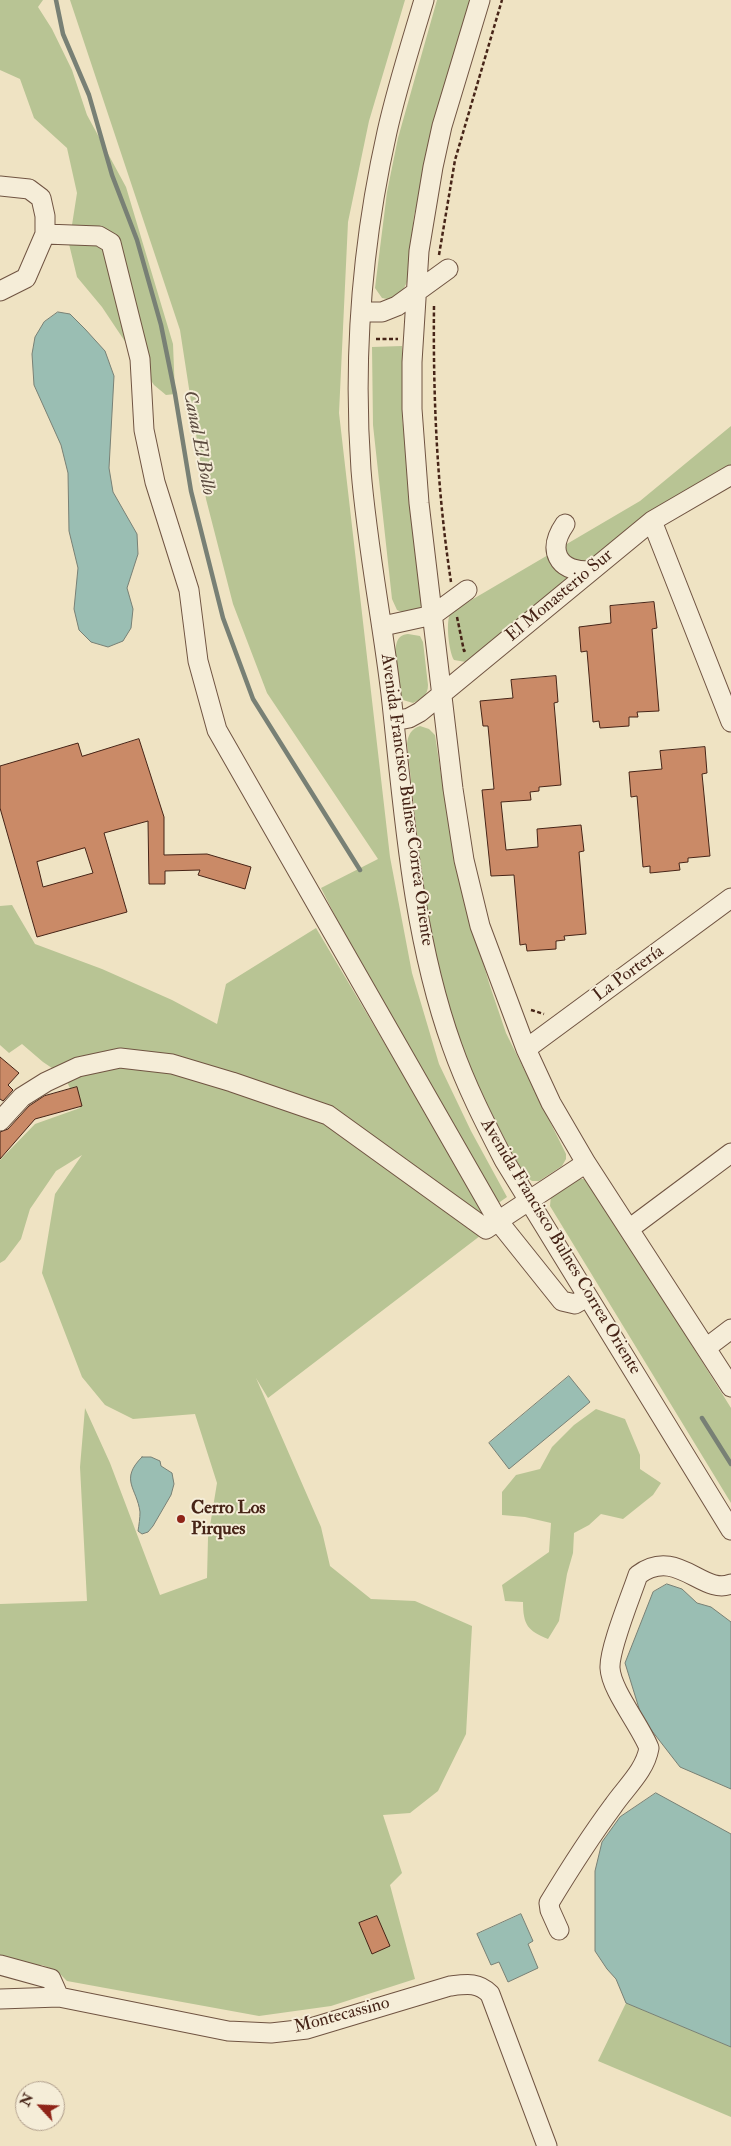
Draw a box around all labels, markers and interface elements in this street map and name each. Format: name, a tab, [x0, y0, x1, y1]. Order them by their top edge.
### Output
water label: Canal El Bollo	[177, 389, 219, 497]
street label: El Monasterio Sur	[502, 545, 618, 647]
street label: Avenida Francisco Bulnes Correa Oriente	[375, 653, 437, 947]
street label: La Portería	[590, 941, 668, 1007]
street label: Avenida Francisco Bulnes Correa Oriente	[475, 1115, 645, 1379]
place label: Cerro Los Pirques	[191, 1498, 265, 1540]
marker: Cerro Los Pirques	[175, 1513, 187, 1525]
street label: Montecassino	[292, 1993, 392, 2039]
north arrow	[15, 2081, 65, 2131]
text: N	[17, 2091, 37, 2109]

